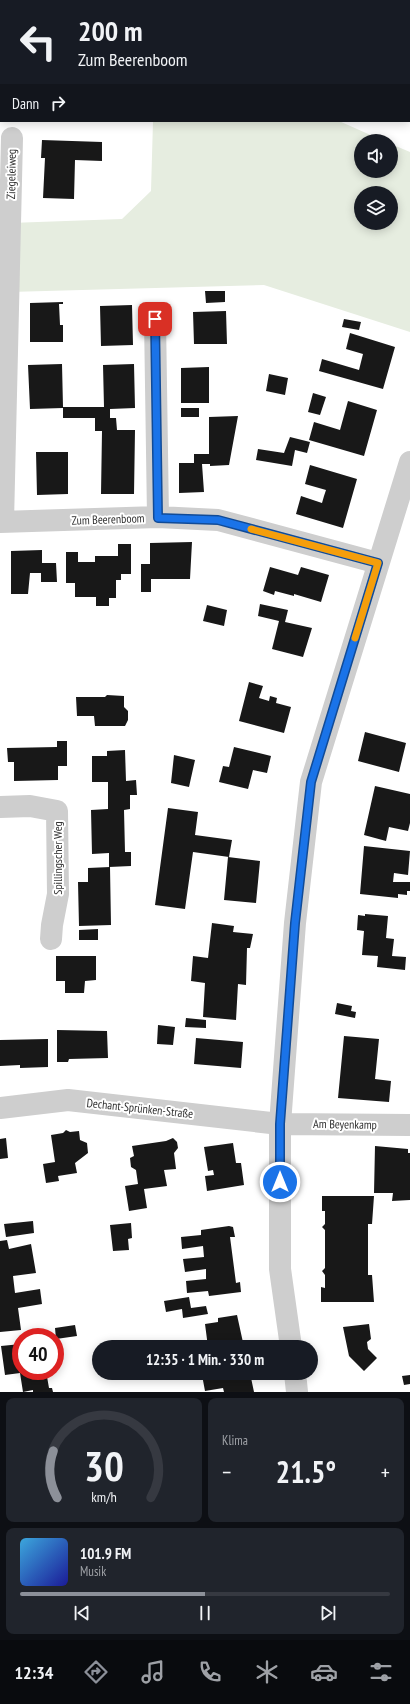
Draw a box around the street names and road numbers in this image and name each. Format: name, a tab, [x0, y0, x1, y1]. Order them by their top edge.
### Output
street label: Ziegeleiweg	[3, 149, 19, 199]
street label: Zum Beerenboom	[71, 510, 145, 528]
street label: Spillingscher Weg	[50, 821, 65, 895]
street label: Dechant-Sprünken-Straße	[86, 1095, 194, 1121]
street label: Am Beyenkamp	[313, 1116, 377, 1132]

